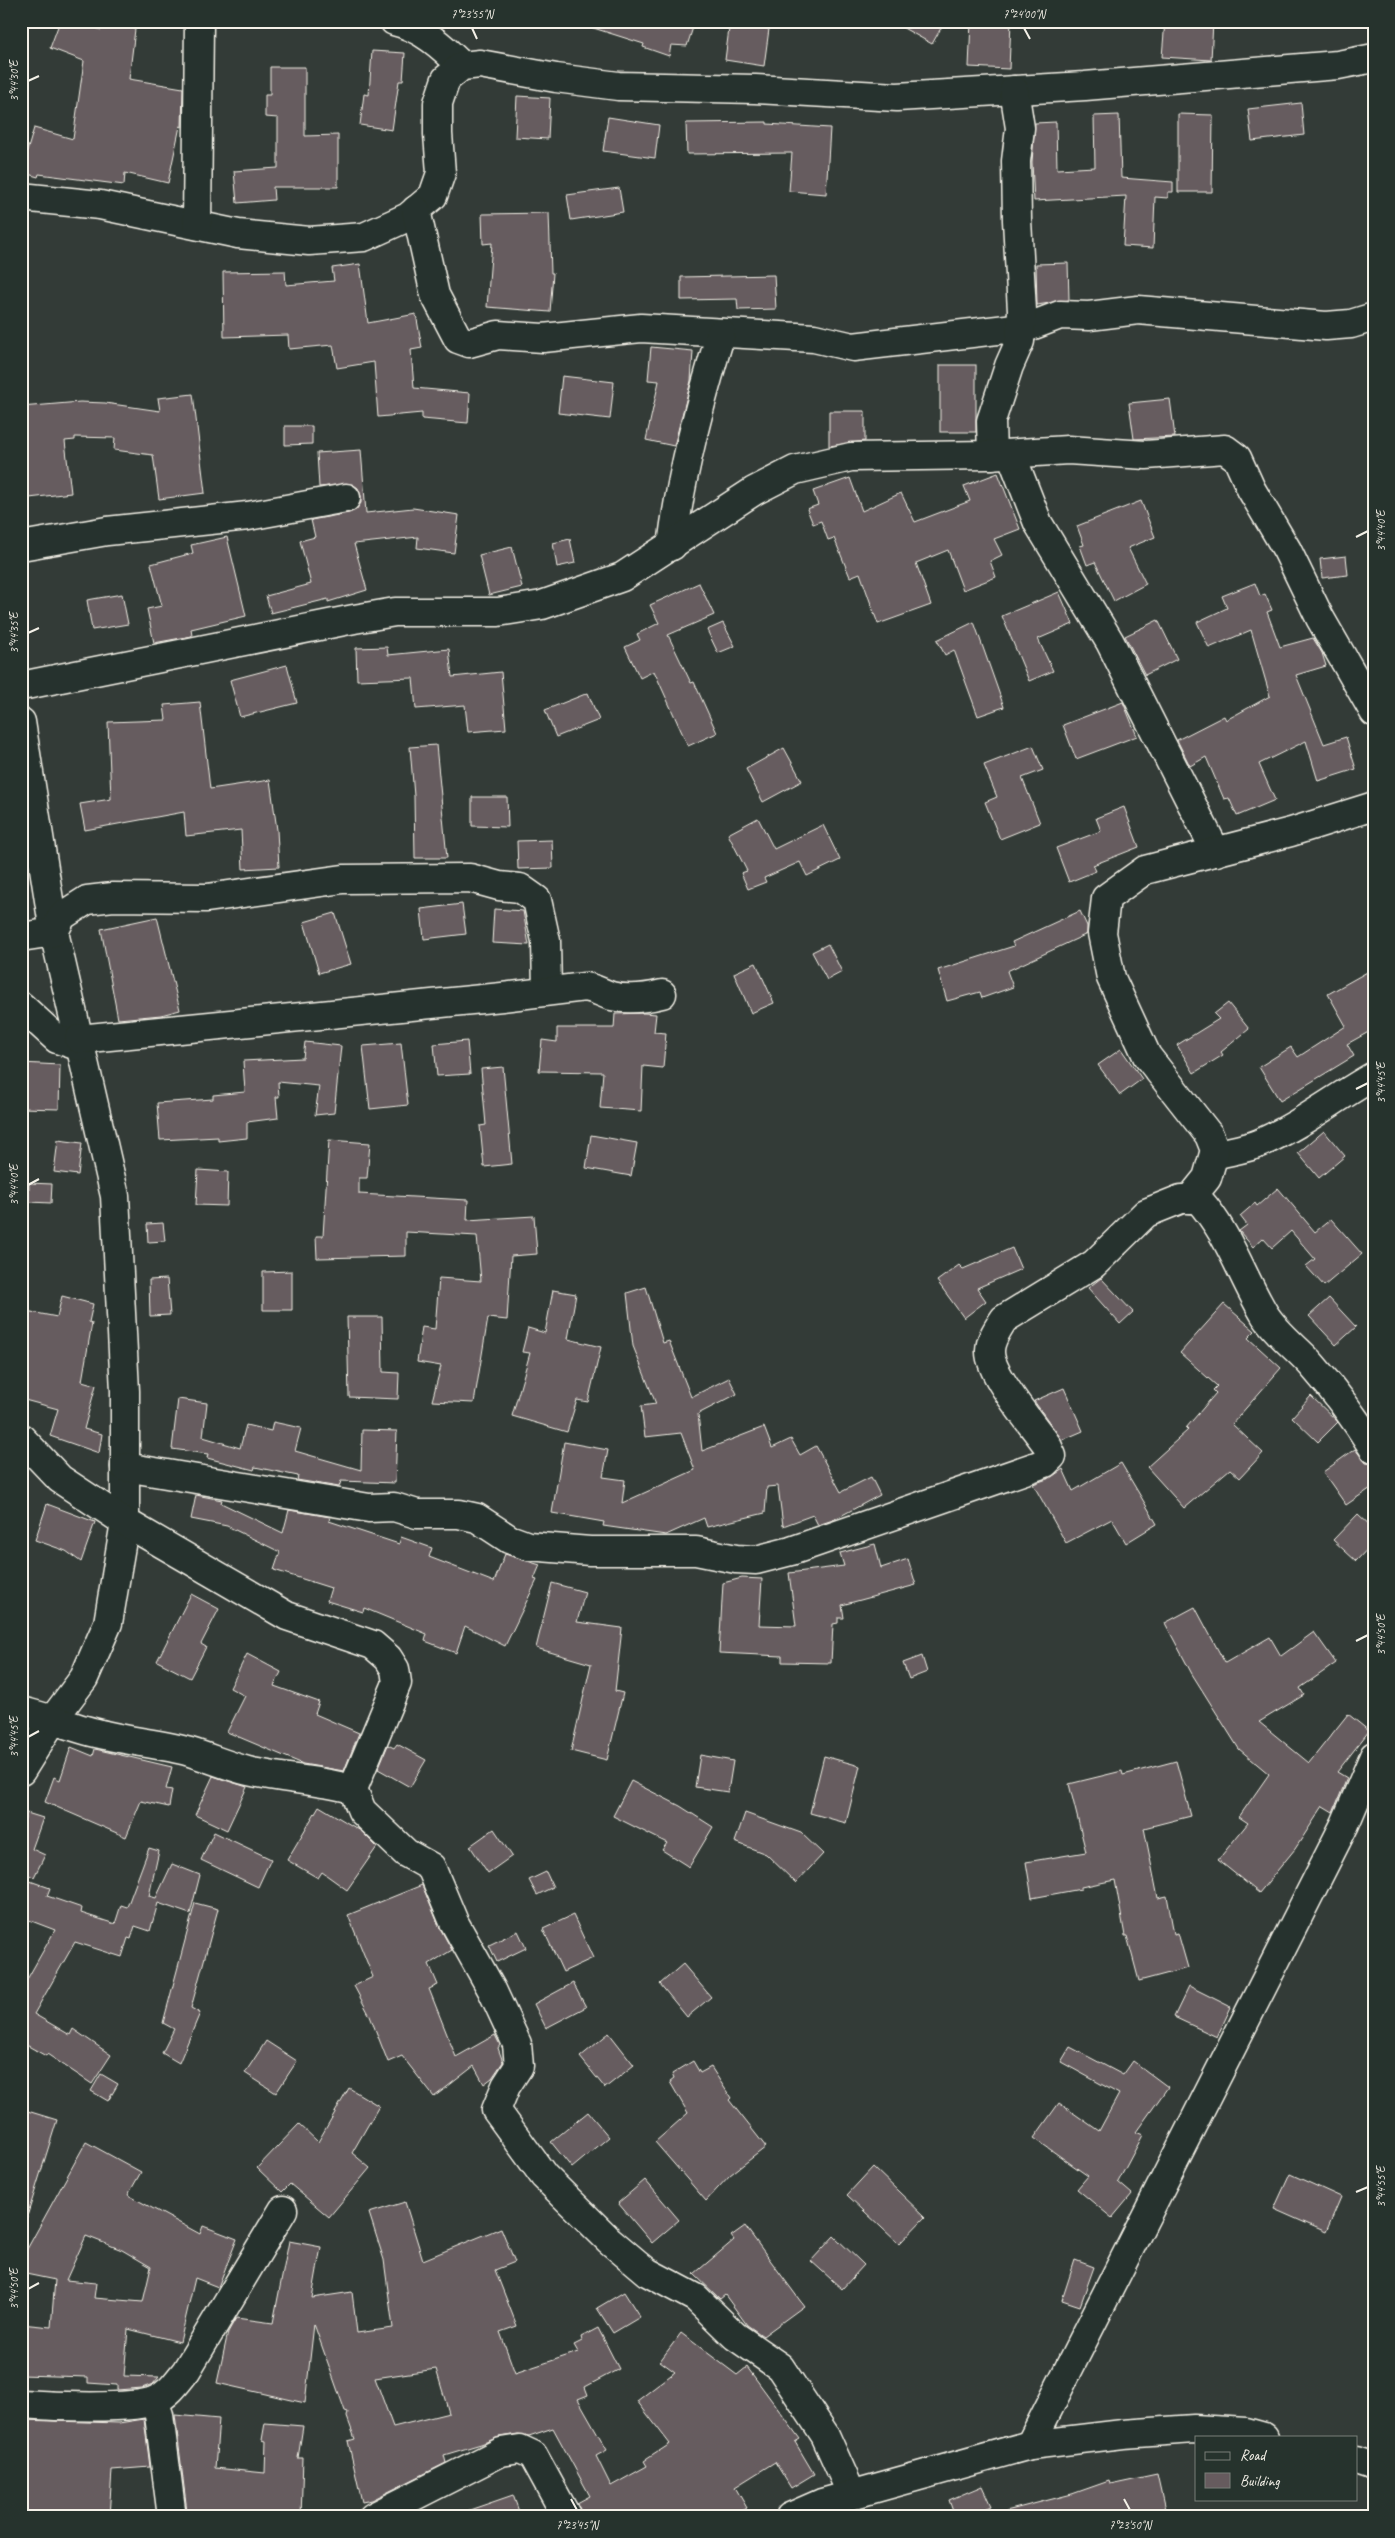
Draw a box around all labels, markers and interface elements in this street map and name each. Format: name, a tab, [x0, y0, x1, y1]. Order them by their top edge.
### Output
text: 7°23'55"N	[451, 6, 495, 22]
text: 7°24'00"N	[1003, 6, 1047, 22]
text: 3°44'30"E	[6, 59, 22, 102]
text: 3°44'40"E	[1373, 509, 1389, 552]
text: 3°44'35"E	[6, 611, 22, 654]
text: 3°44'45"E	[1373, 1061, 1389, 1104]
text: 3°44'40"E	[6, 1163, 22, 1206]
text: 3°44'50"E	[1373, 1613, 1389, 1656]
text: 3°44'45"E	[6, 1715, 22, 1758]
text: 3°44'55"E	[1373, 2165, 1389, 2208]
text: 3°44'50"E	[6, 2267, 22, 2310]
legend	[1195, 2436, 1358, 2500]
text: Road	[1240, 2446, 1267, 2465]
text: Building	[1240, 2472, 1280, 2491]
text: 7°23'45"N	[556, 2517, 600, 2533]
text: 7°23'50"N	[1109, 2517, 1153, 2533]

